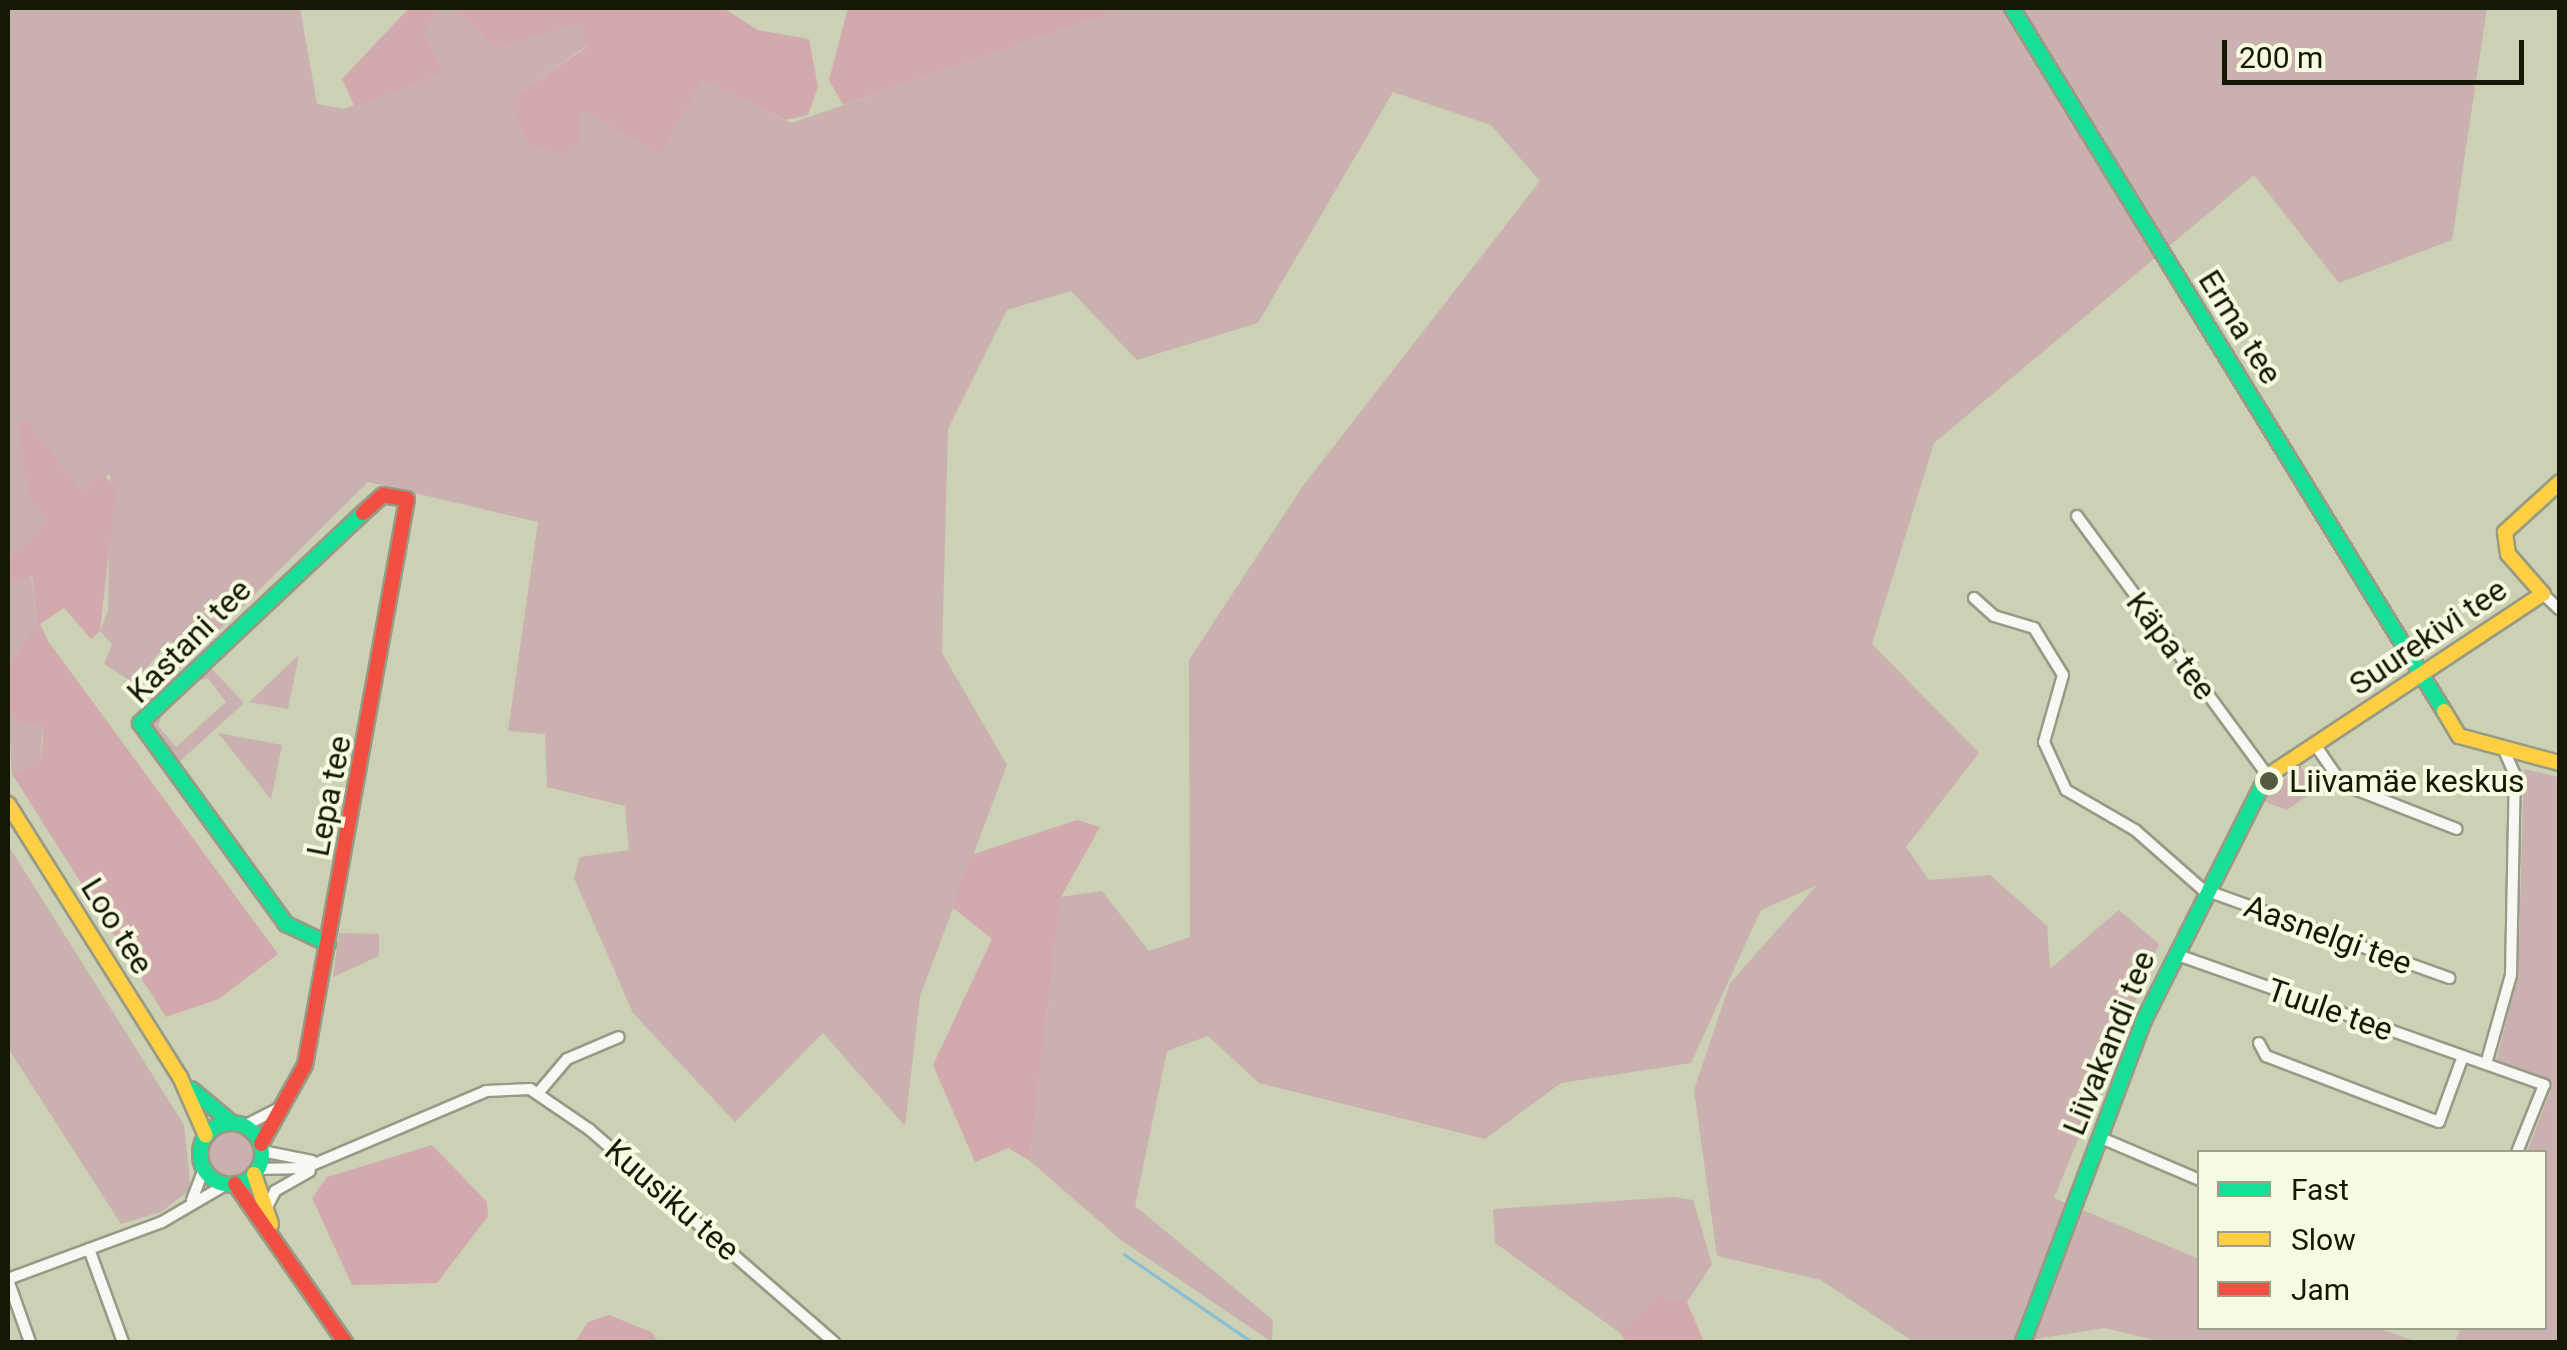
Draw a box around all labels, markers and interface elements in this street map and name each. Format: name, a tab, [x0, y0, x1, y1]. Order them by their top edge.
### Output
scale bar	[2227, 20, 2530, 82]
text: 200 m	[2239, 40, 2323, 75]
street label: Erma tee	[2190, 263, 2290, 391]
street label: Suurekivi tee	[2342, 570, 2514, 704]
street label: Kastani tee	[119, 571, 259, 711]
street label: Käpa tee	[2118, 584, 2224, 708]
street label: Lepa tee	[299, 732, 359, 860]
place label: Liivamäe keskus	[2289, 762, 2525, 800]
marker: Liivamäe keskus	[2258, 770, 2280, 792]
street label: Loo tee	[73, 871, 161, 981]
street label: Aasnelgi tee	[2239, 887, 2417, 983]
street label: Liivakandi tee	[2055, 945, 2163, 1141]
street label: Tuule tee	[2262, 971, 2398, 1049]
street label: Kuusiku tee	[597, 1131, 747, 1269]
legend	[2197, 1150, 2547, 1330]
text: Fast	[2291, 1172, 2349, 1207]
text: Slow	[2291, 1222, 2356, 1257]
text: Jam	[2291, 1272, 2350, 1307]

